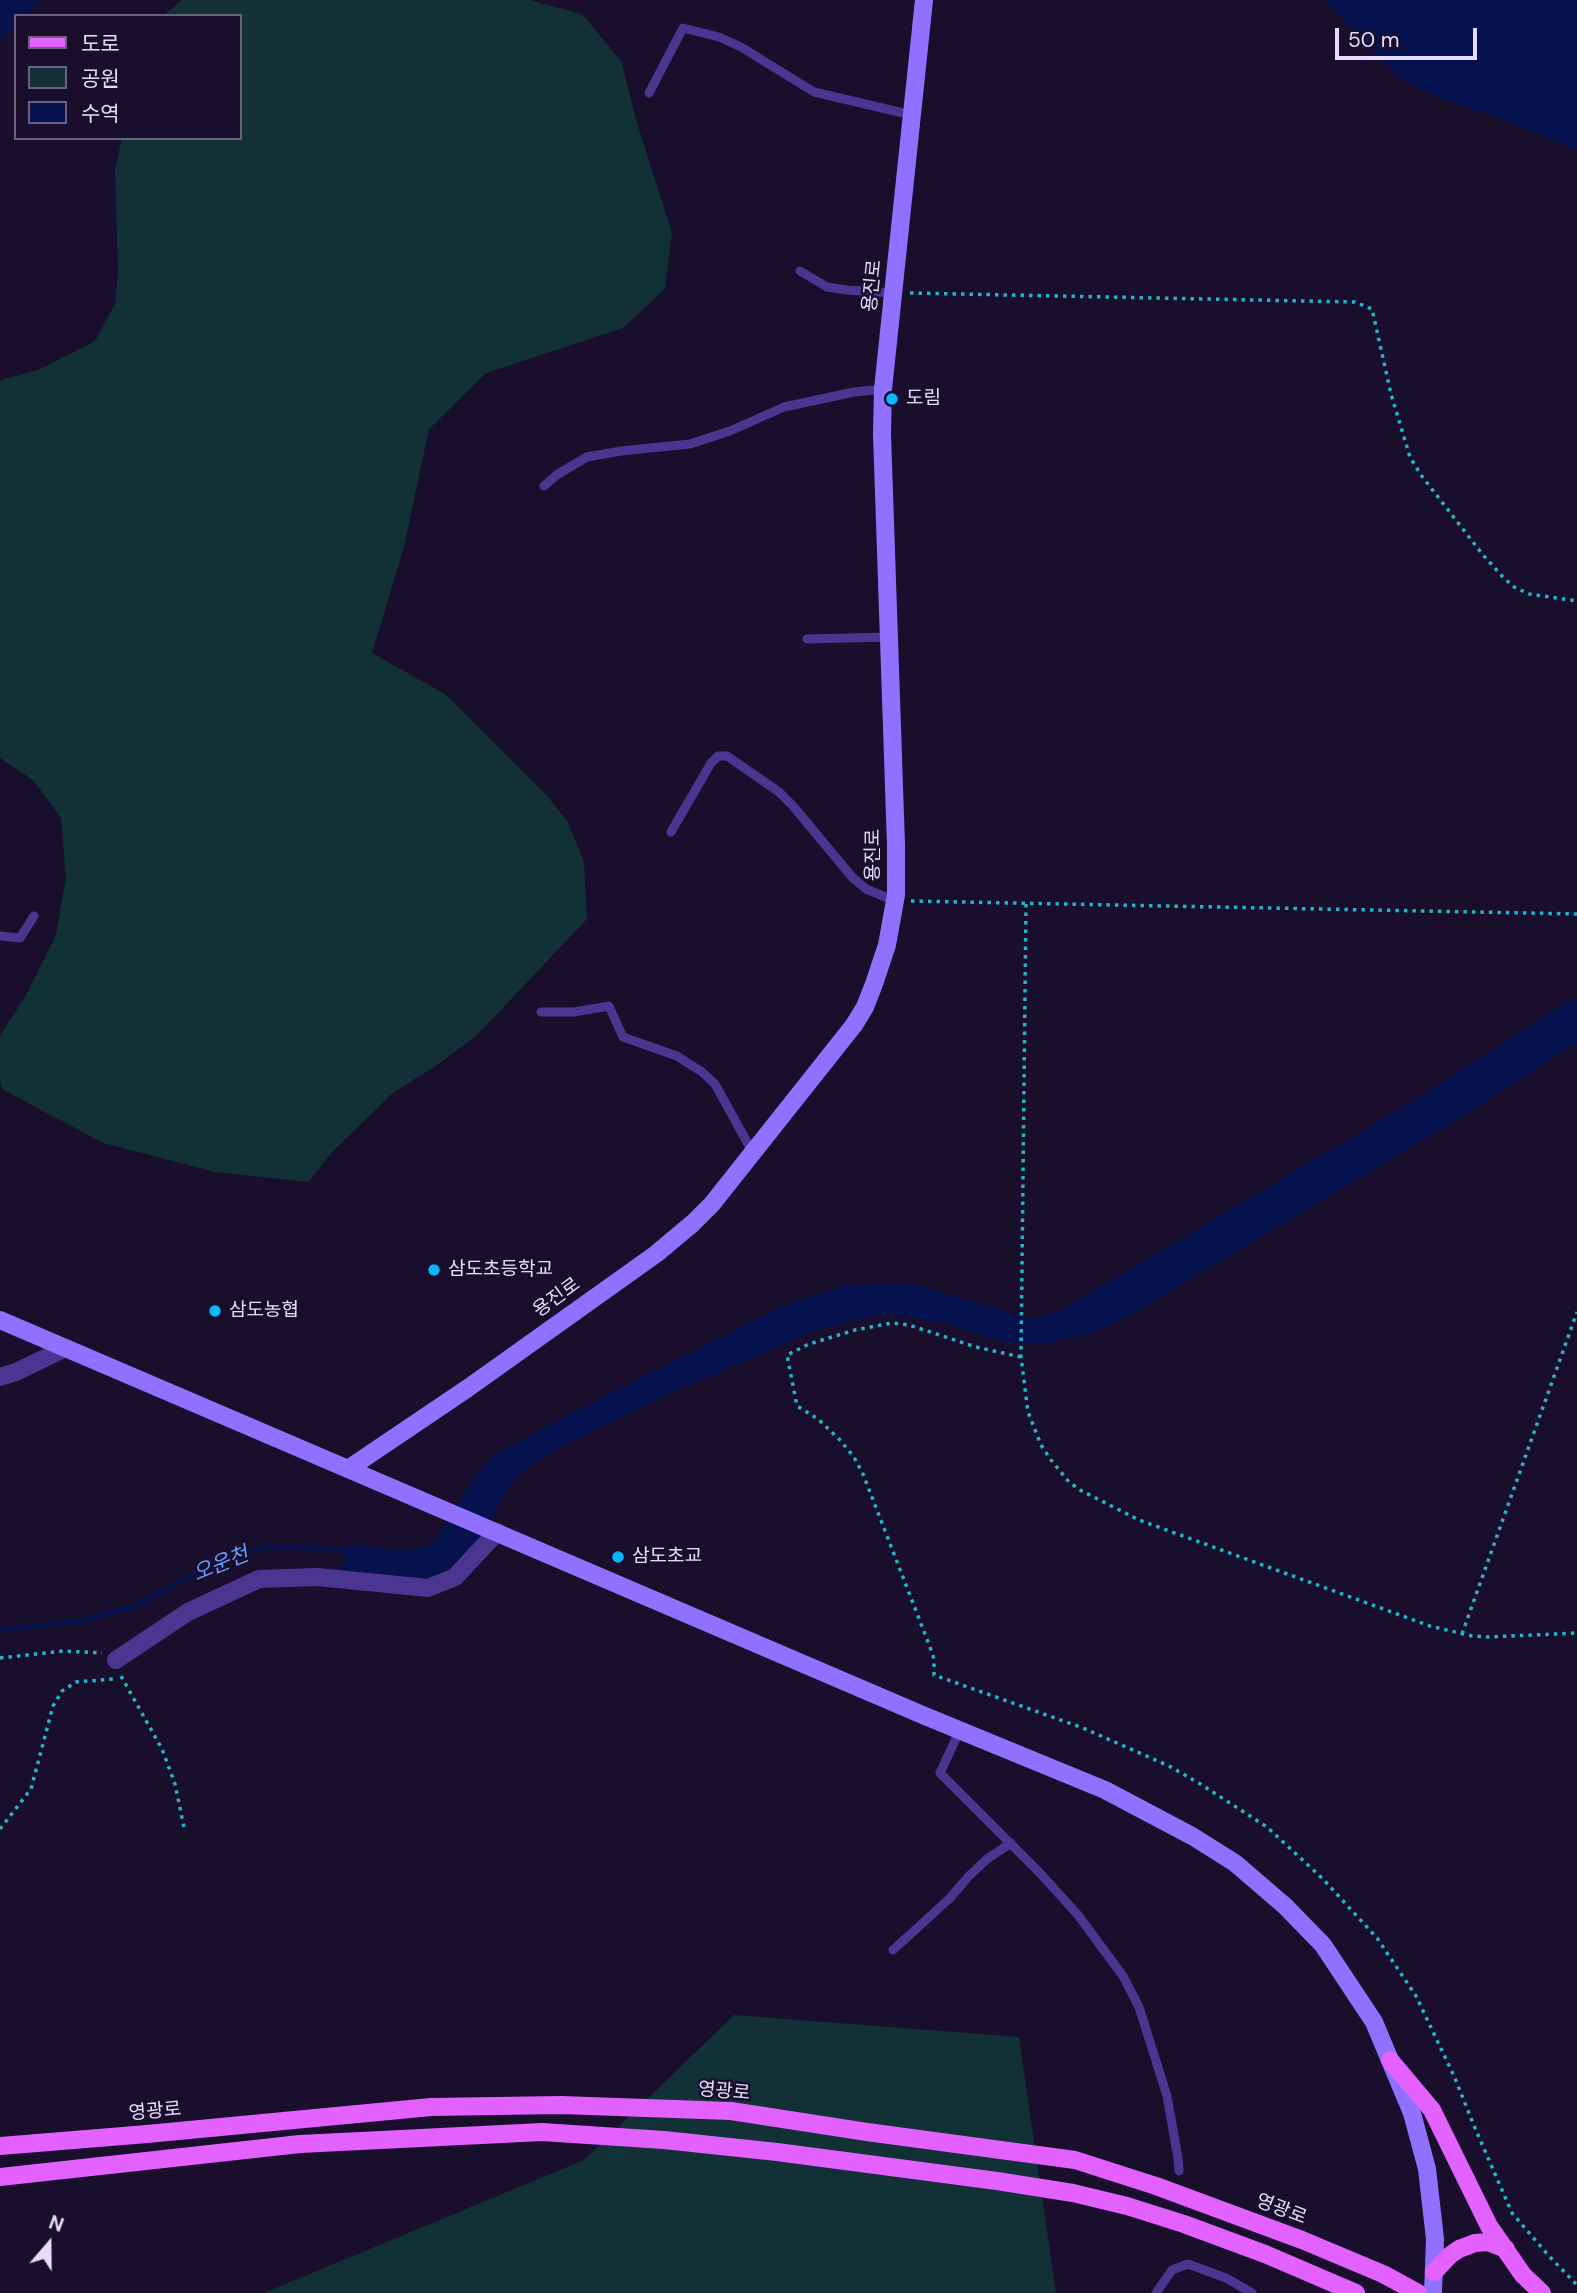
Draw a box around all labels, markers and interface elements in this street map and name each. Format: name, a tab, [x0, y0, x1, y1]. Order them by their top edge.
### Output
legend	[14, 14, 242, 140]
scale bar	[1339, 14, 1481, 58]
text: 50 m	[1348, 26, 1399, 54]
text: 도로	[81, 30, 120, 58]
text: 공원	[81, 65, 120, 93]
text: 수역	[81, 100, 120, 128]
street label: 용진로	[859, 259, 887, 313]
place label: 도림	[906, 388, 941, 410]
marker: 도림	[884, 391, 900, 407]
street label: 용진로	[863, 829, 885, 881]
place label: 삼도초등학교	[448, 1259, 553, 1281]
marker: 삼도초등학교	[426, 1262, 442, 1278]
street label: 용진로	[529, 1273, 585, 1323]
place label: 삼도농협	[229, 1300, 299, 1322]
marker: 삼도농협	[207, 1303, 223, 1319]
water label: 오운천	[189, 1542, 253, 1588]
place label: 삼도초교	[632, 1546, 702, 1568]
marker: 삼도초교	[610, 1549, 626, 1565]
street label: 영광로	[697, 2078, 751, 2106]
street label: 영광로	[128, 2098, 182, 2126]
street label: 영광로	[1252, 2190, 1310, 2230]
north arrow	[14, 2209, 84, 2279]
text: N	[46, 2210, 67, 2238]

